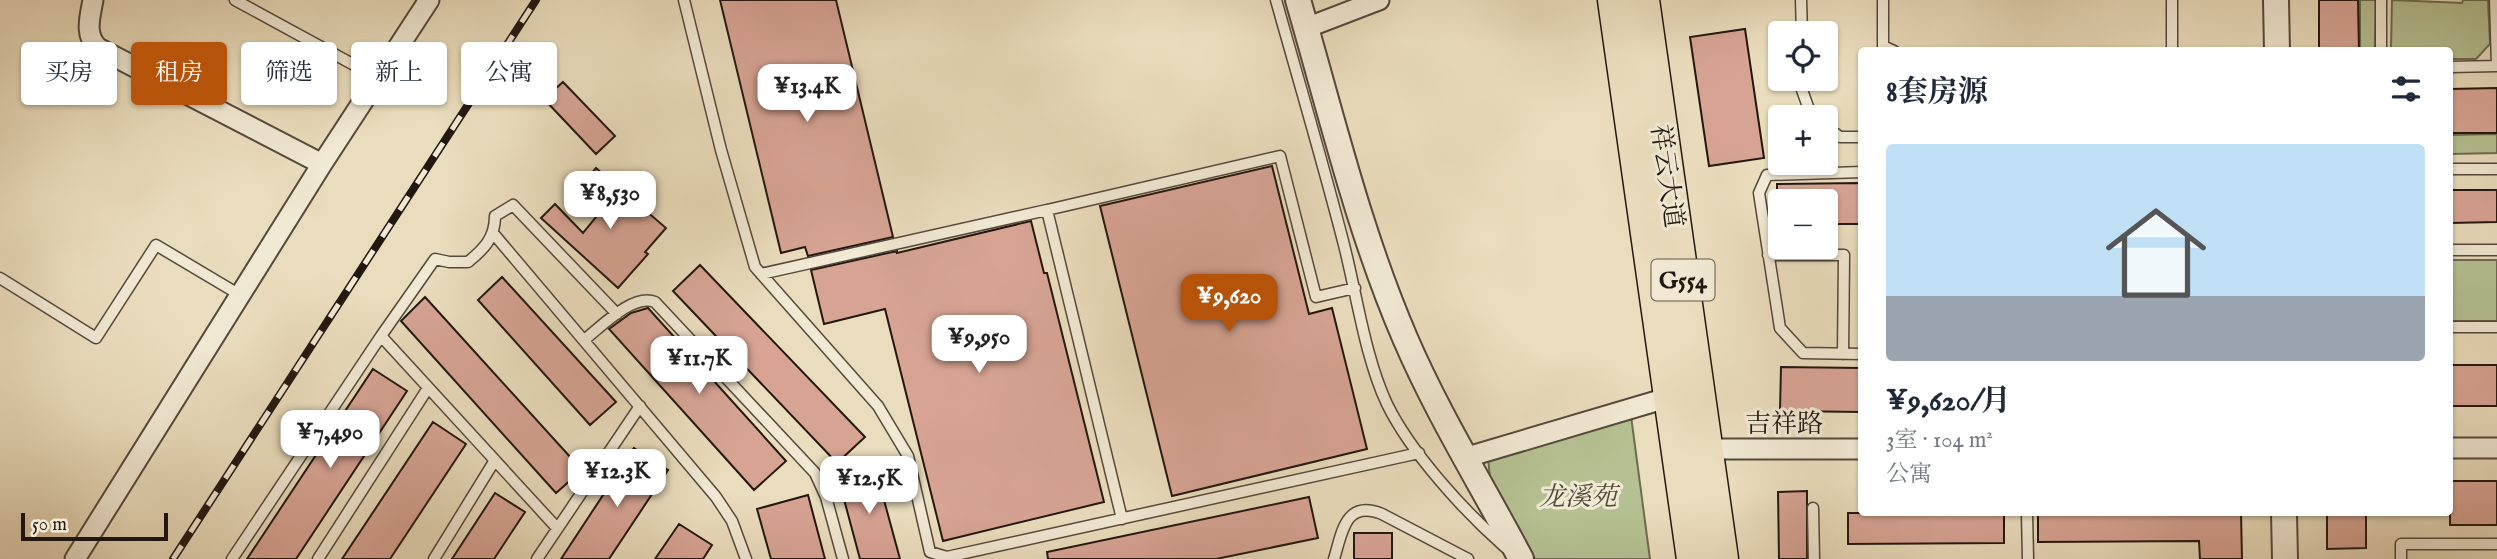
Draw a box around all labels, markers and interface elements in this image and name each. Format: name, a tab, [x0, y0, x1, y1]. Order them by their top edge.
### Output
map controls	[1768, 21, 1838, 259]
button: locate	[1768, 21, 1838, 91]
chip: 买房	[21, 42, 117, 105]
chip: 租房	[131, 42, 227, 105]
chip: 筛选	[241, 42, 337, 105]
chip: 新上	[351, 42, 447, 105]
chip: 公寓	[461, 42, 557, 105]
pin: ¥13.4K	[750, 64, 864, 124]
icon: filters	[2387, 70, 2425, 108]
text: ¥13.4K	[774, 72, 840, 101]
text: 8套房源	[1886, 74, 1988, 112]
button: +	[1768, 105, 1838, 175]
street label: 祥云大道	[1643, 122, 1690, 230]
pin: ¥8,530	[553, 172, 667, 231]
text: ¥8,530	[580, 179, 640, 208]
button: −	[1768, 189, 1838, 259]
icon: home	[2093, 190, 2219, 316]
road number: G554	[1652, 260, 1714, 300]
pin: ¥9,620	[1172, 274, 1286, 334]
text: ¥9,620	[1197, 282, 1261, 311]
pin: ¥9,950	[922, 316, 1036, 375]
text: ¥9,950	[948, 323, 1010, 352]
pin: ¥11.7K	[642, 336, 756, 396]
text: ¥11.7K	[666, 344, 732, 373]
text: ¥9,620/月	[1886, 383, 2011, 421]
street label: 吉祥路	[1745, 408, 1823, 441]
pin: ¥7,490	[273, 410, 387, 470]
text: ¥7,490	[297, 418, 363, 447]
text: 3室 · 104 m²	[1886, 426, 1993, 455]
pin: ¥12.3K	[560, 449, 674, 509]
pin: ¥12.5K	[812, 456, 926, 516]
text: ¥12.3K	[584, 457, 650, 486]
text: 公寓	[1886, 460, 1932, 489]
text: ¥12.5K	[836, 464, 902, 493]
park label: 龙溪苑	[1539, 481, 1621, 514]
scale bar	[21, 510, 168, 542]
text: 50 m	[32, 513, 67, 537]

